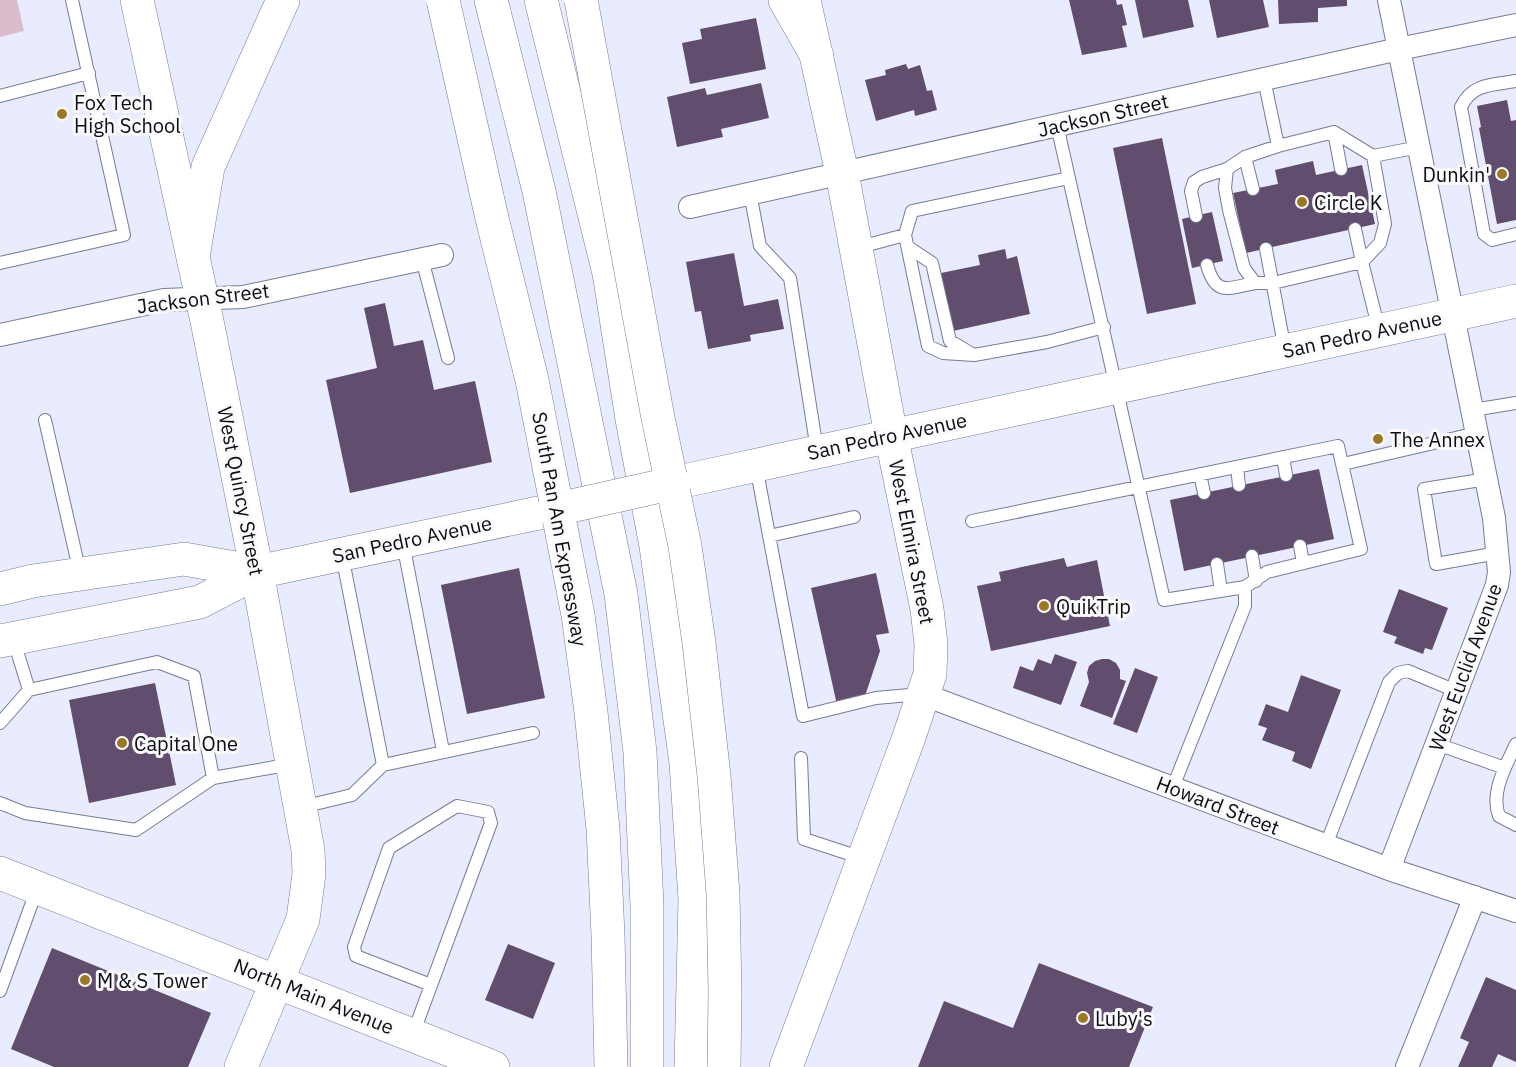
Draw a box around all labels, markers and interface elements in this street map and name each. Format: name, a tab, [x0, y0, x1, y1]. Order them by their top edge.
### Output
street label: Jackson Street	[1035, 87, 1171, 143]
place label: Fox Tech High School	[74, 89, 181, 139]
marker: Fox Tech High School	[55, 107, 69, 121]
place label: Dunkin'	[1422, 161, 1490, 188]
marker: Dunkin'	[1495, 167, 1509, 181]
place label: Circle K	[1314, 189, 1383, 216]
marker: Circle K	[1295, 195, 1309, 209]
street label: Jackson Street	[135, 276, 271, 320]
street label: San Pedro Avenue	[1280, 304, 1444, 364]
street label: West Quincy Street	[211, 404, 271, 578]
street label: San Pedro Avenue	[805, 406, 969, 466]
street label: South Pan Am Expressway	[526, 410, 594, 648]
place label: The Annex	[1390, 426, 1485, 453]
marker: The Annex	[1371, 432, 1385, 446]
street label: West Elmira Street	[883, 457, 941, 627]
street label: San Pedro Avenue	[330, 509, 494, 569]
street label: West Euclid Avenue	[1422, 579, 1508, 755]
place label: QuikTrip	[1056, 593, 1131, 620]
marker: QuikTrip	[1037, 599, 1051, 613]
place label: Capital One	[134, 730, 238, 757]
marker: Capital One	[115, 736, 129, 750]
street label: Howard Street	[1153, 769, 1283, 841]
street label: North Main Avenue	[230, 952, 398, 1040]
place label: M & S Tower	[97, 967, 208, 994]
marker: M & S Tower	[78, 973, 92, 987]
place label: Luby's	[1095, 1005, 1153, 1032]
marker: Luby's	[1076, 1011, 1090, 1025]

